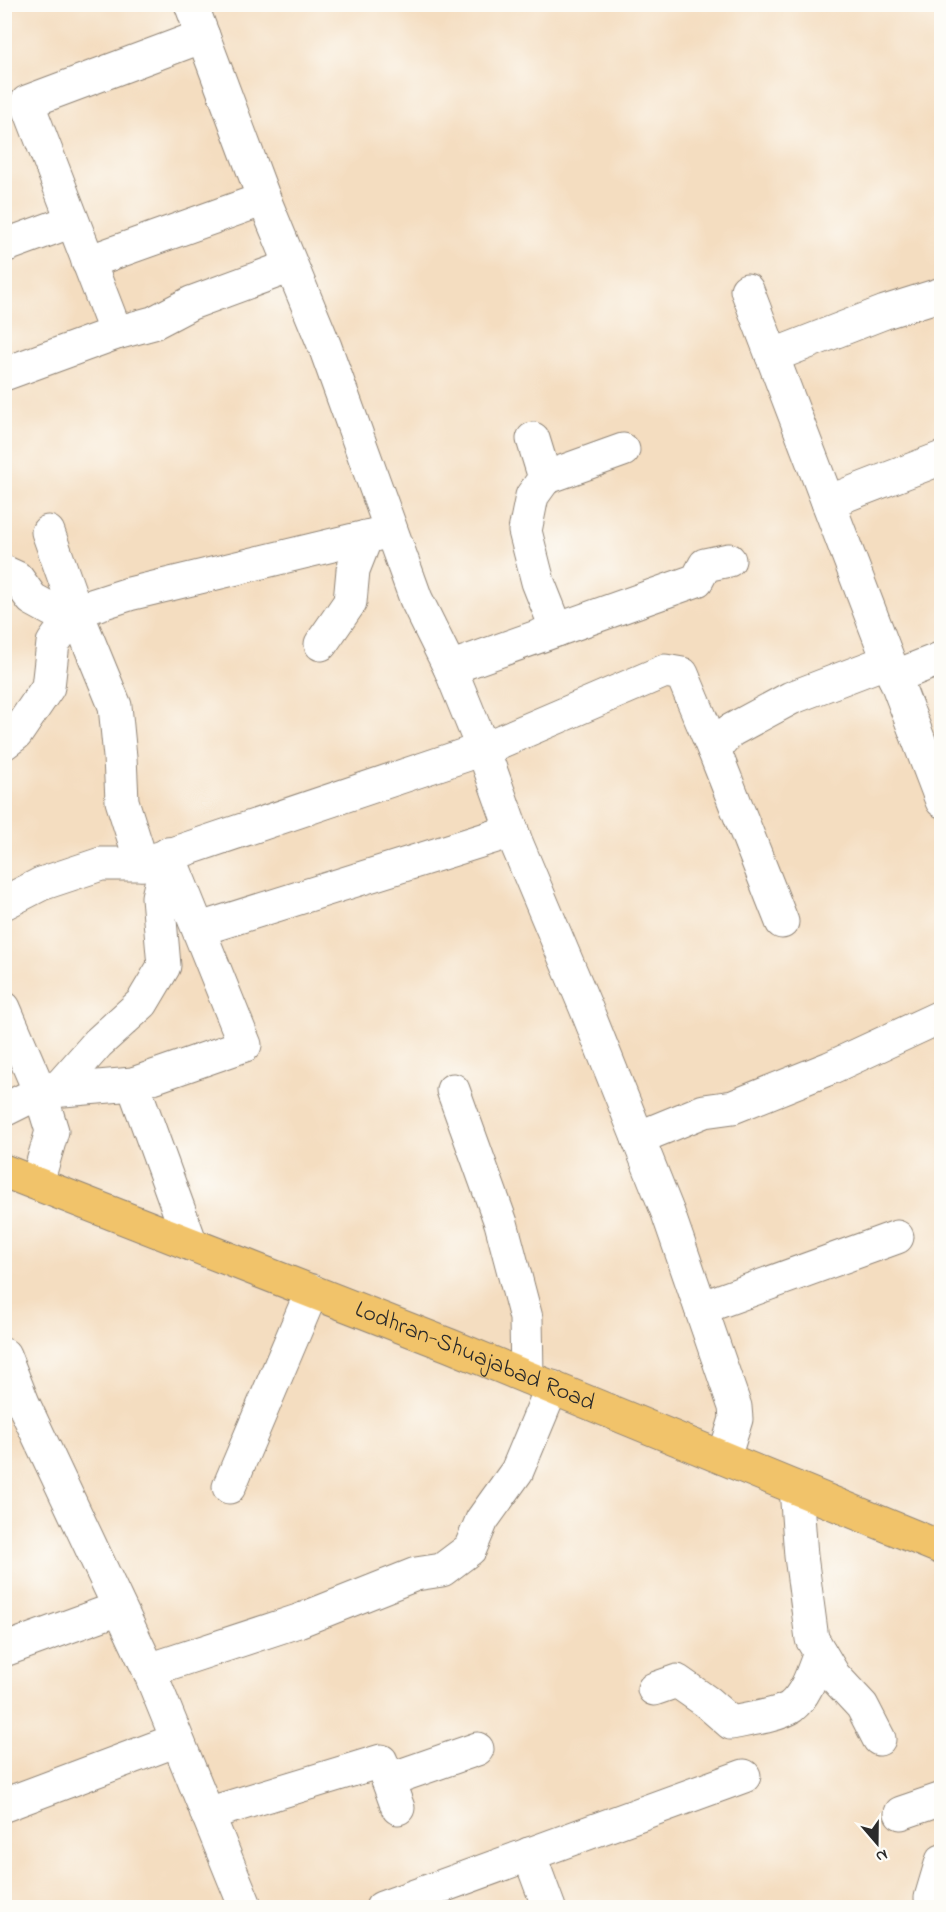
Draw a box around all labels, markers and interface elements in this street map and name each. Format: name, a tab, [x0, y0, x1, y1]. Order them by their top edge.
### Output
street label: Lodhran-Shuajabad Road	[350, 1292, 601, 1421]
north arrow	[847, 1813, 907, 1873]
text: N	[872, 1842, 891, 1868]

